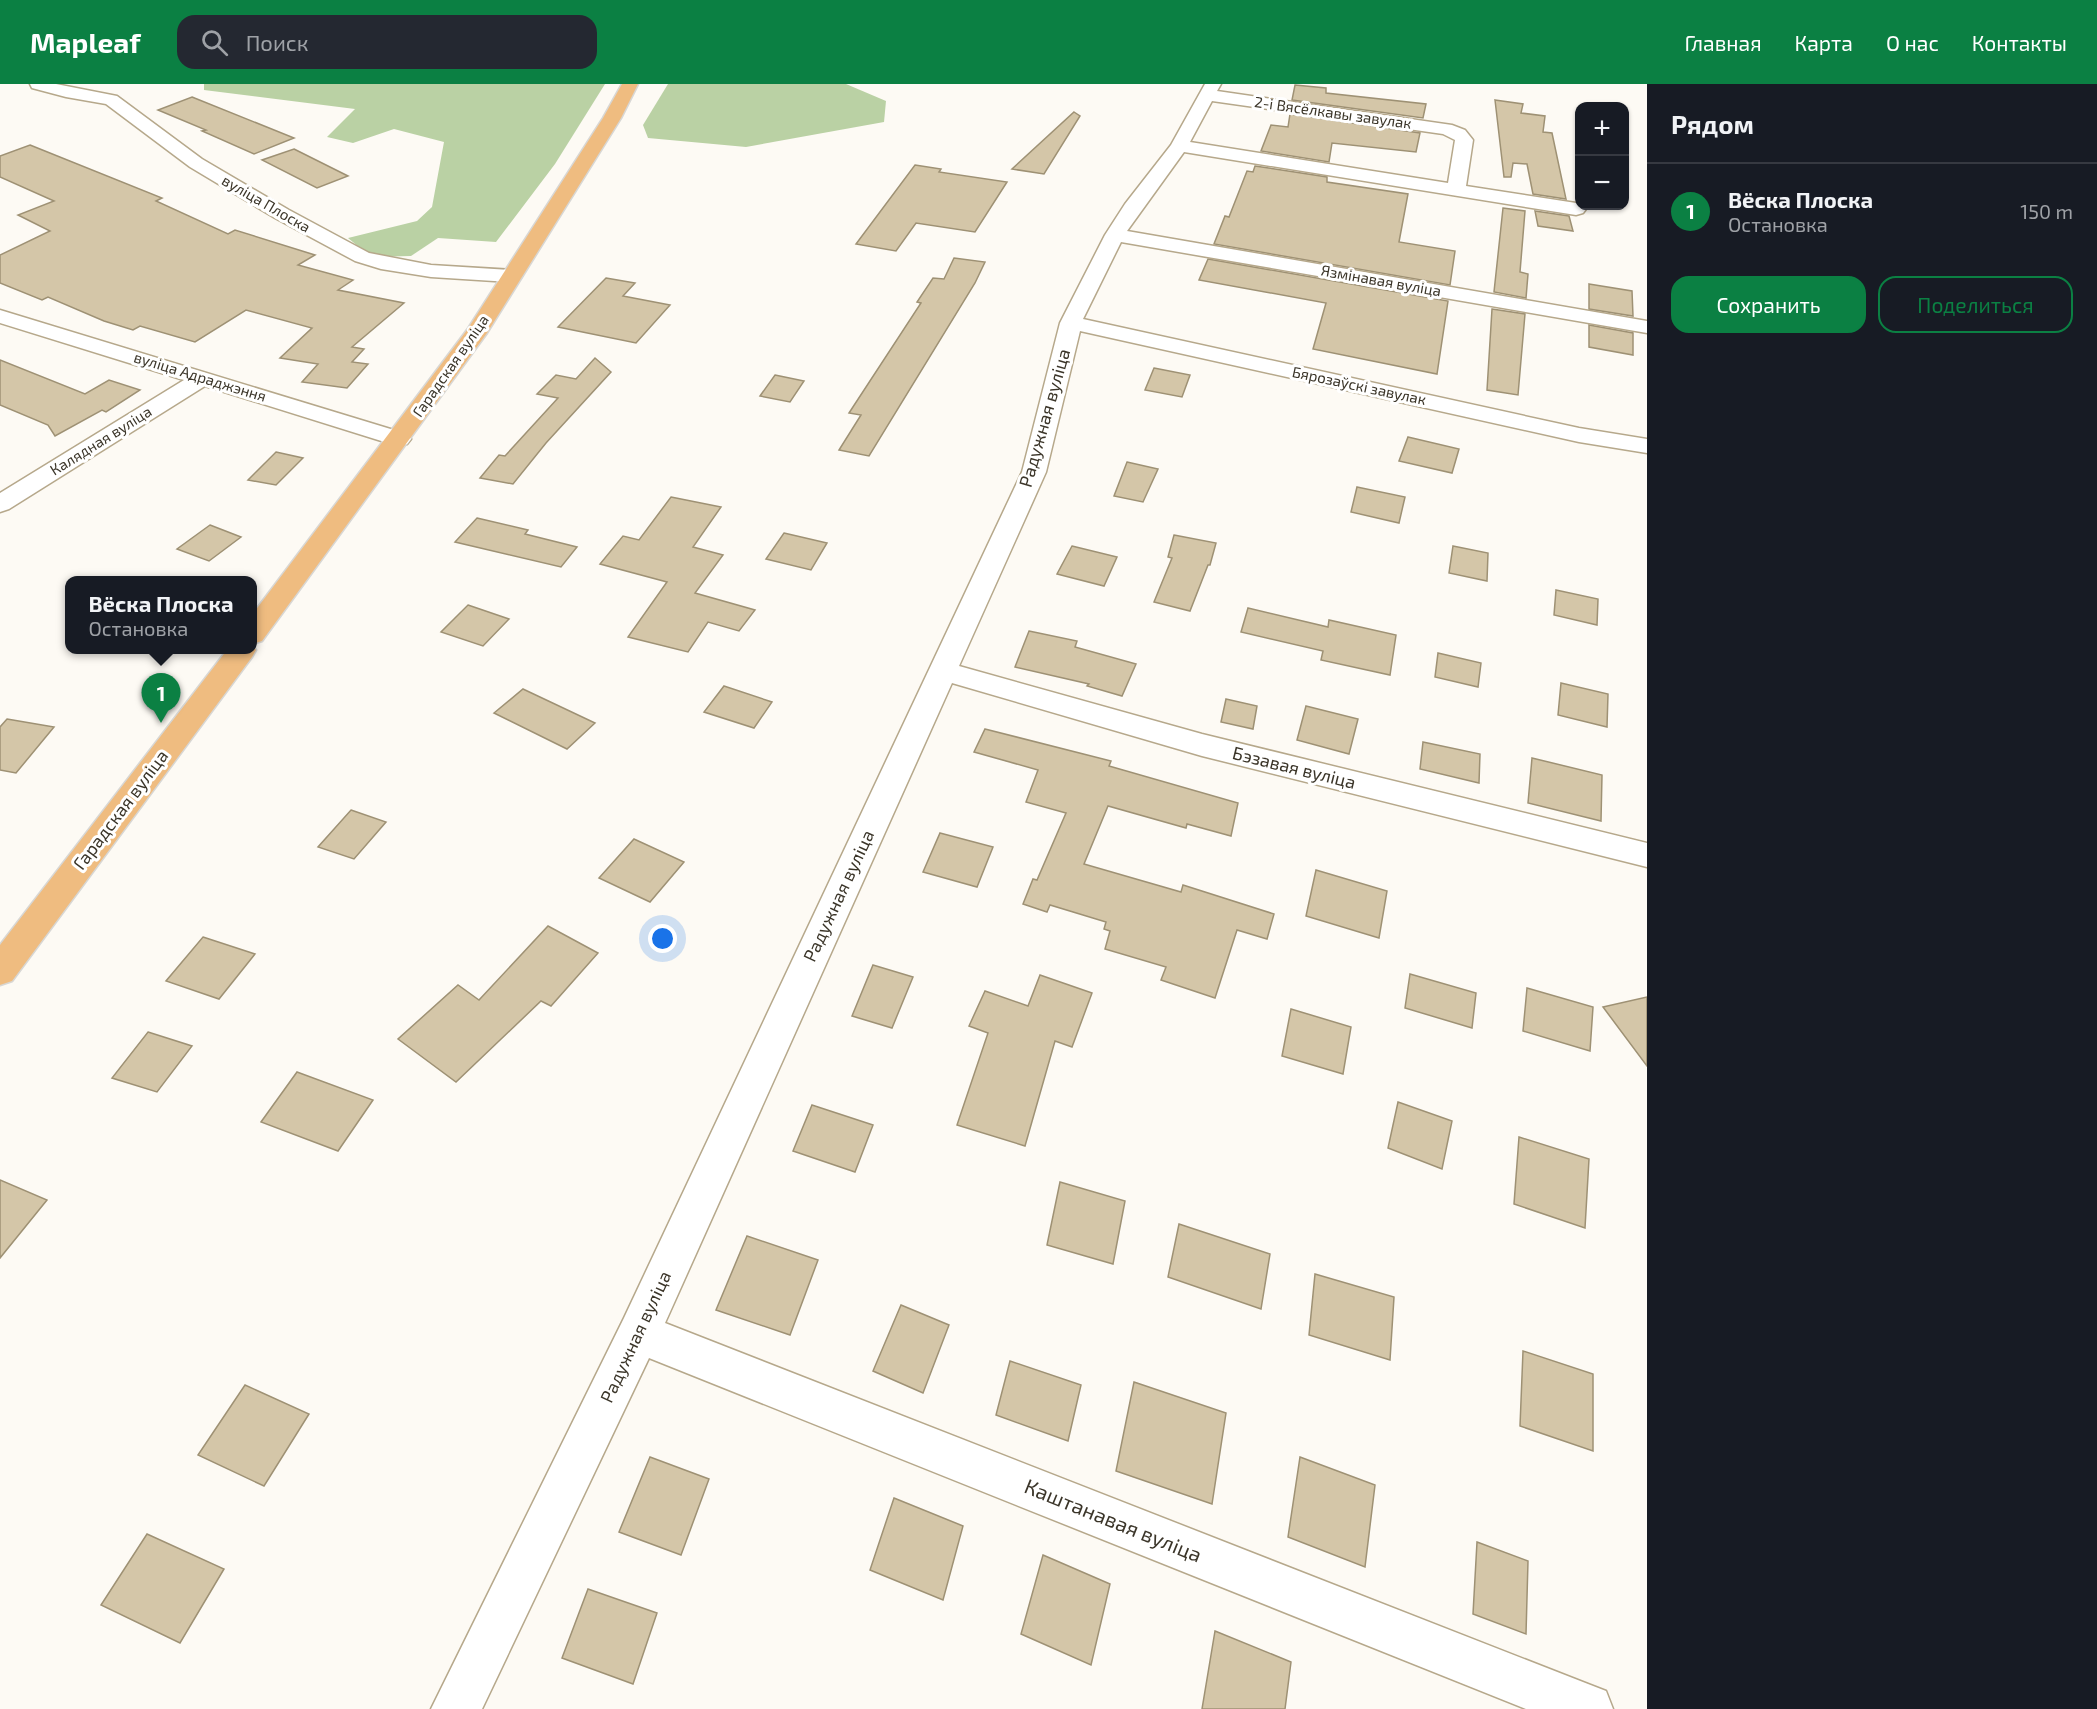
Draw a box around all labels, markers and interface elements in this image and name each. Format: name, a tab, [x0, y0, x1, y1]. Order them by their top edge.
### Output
search box	[177, 15, 597, 69]
text: Mapleaf	[30, 25, 141, 59]
icon: search	[198, 26, 231, 59]
text: Поиск	[246, 29, 308, 55]
text: Главная	[1685, 30, 1762, 55]
text: Карта	[1795, 30, 1853, 55]
text: О нас	[1886, 30, 1939, 55]
text: Контакты	[1972, 30, 2067, 55]
street label: 2-і Вясёлкавы завулак	[1253, 92, 1413, 133]
map controls	[1575, 102, 1629, 210]
button: +	[1575, 102, 1629, 156]
text: Рядом	[1671, 108, 1754, 139]
button: −	[1575, 156, 1629, 210]
street label: вуліца Плоска	[219, 171, 314, 237]
text: Вёска Плоска	[1728, 186, 1873, 212]
text: 1	[1686, 199, 1695, 223]
text: 150 m	[2020, 199, 2073, 223]
text: Остановка	[1728, 212, 1828, 236]
street label: Язмінавая вуліца	[1319, 261, 1443, 300]
button: Сохранить	[1671, 276, 1866, 333]
button: Поделиться	[1878, 276, 2073, 333]
street label: Гарадская вуліца	[408, 311, 493, 420]
street label: Радужная вуліца	[1014, 346, 1074, 489]
street label: вуліца Адраджэння	[132, 347, 269, 406]
street label: Бярозаўскі завулак	[1290, 362, 1428, 409]
street label: Калядная вуліца	[46, 402, 155, 479]
popup	[65, 576, 257, 654]
text: Вёска Плоска	[88, 590, 234, 616]
text: Остановка	[88, 616, 188, 640]
pin: 1	[142, 674, 180, 723]
street label: Бэзавая вуліца	[1230, 741, 1358, 793]
street label: Гарадская вуліца	[68, 745, 172, 874]
street label: Радужная вуліца	[798, 826, 878, 965]
your location	[648, 924, 677, 953]
street label: Радужная вуліца	[595, 1267, 675, 1406]
street label: Каштанавая вуліца	[1021, 1473, 1206, 1568]

